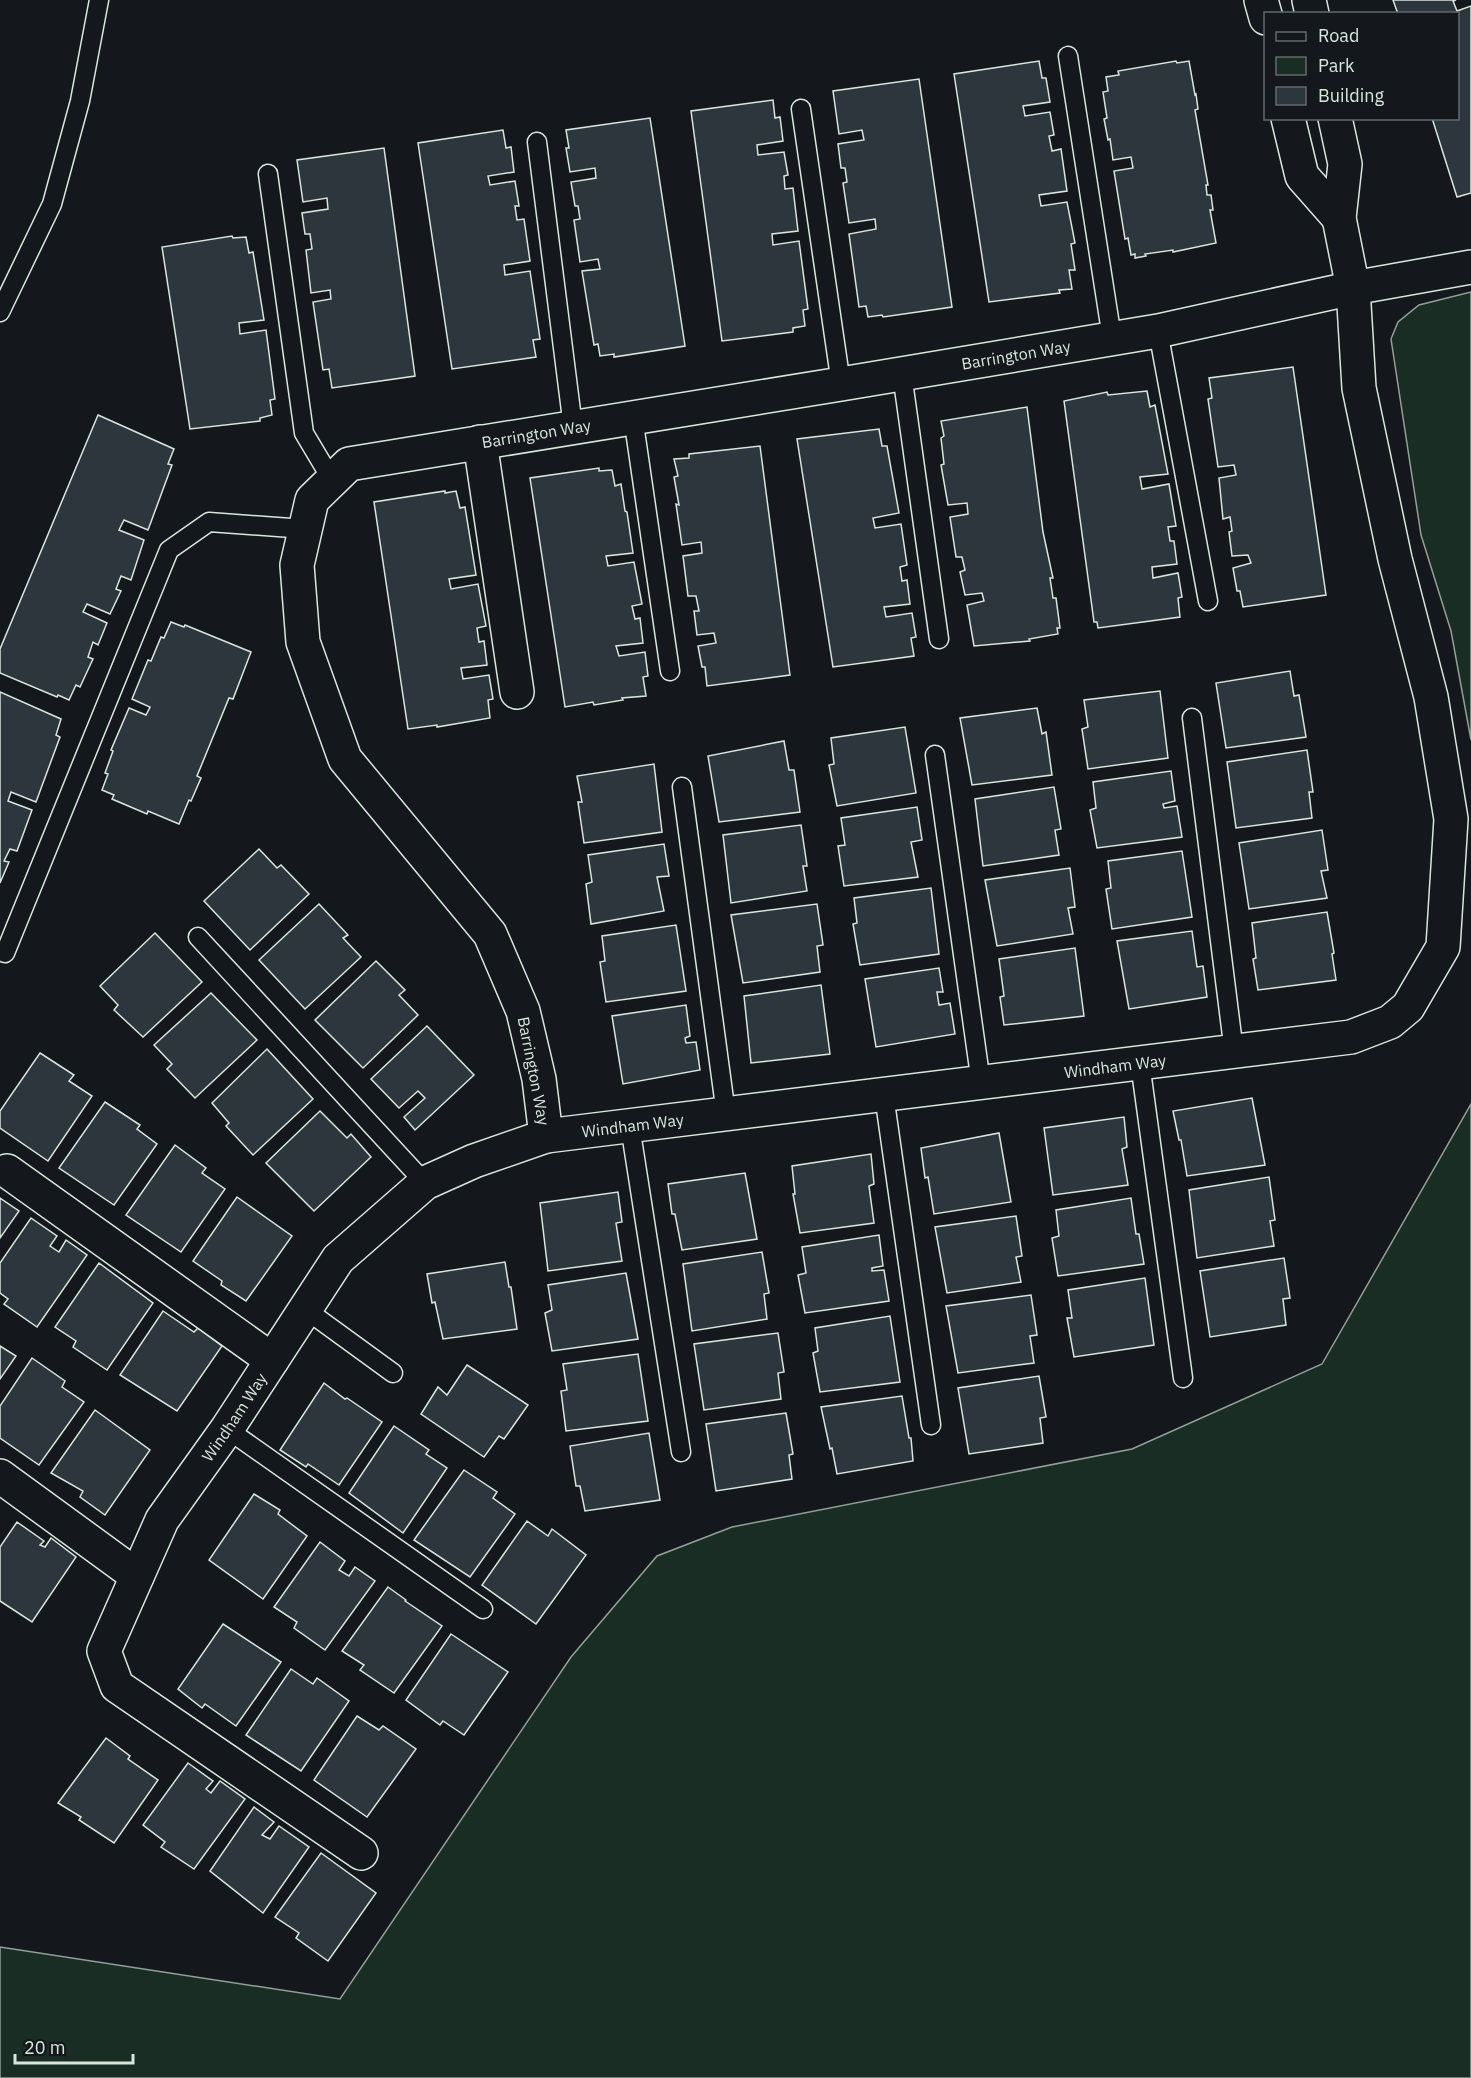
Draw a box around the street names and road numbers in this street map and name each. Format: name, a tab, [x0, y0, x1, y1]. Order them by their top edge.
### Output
street label: Barrington Way	[960, 336, 1072, 374]
street label: Barrington Way	[480, 415, 592, 452]
street label: Barrington Way	[514, 1015, 554, 1127]
street label: Windham Way	[1063, 1050, 1167, 1082]
street label: Windham Way	[581, 1109, 685, 1142]
street label: Windham Way	[197, 1369, 271, 1465]

